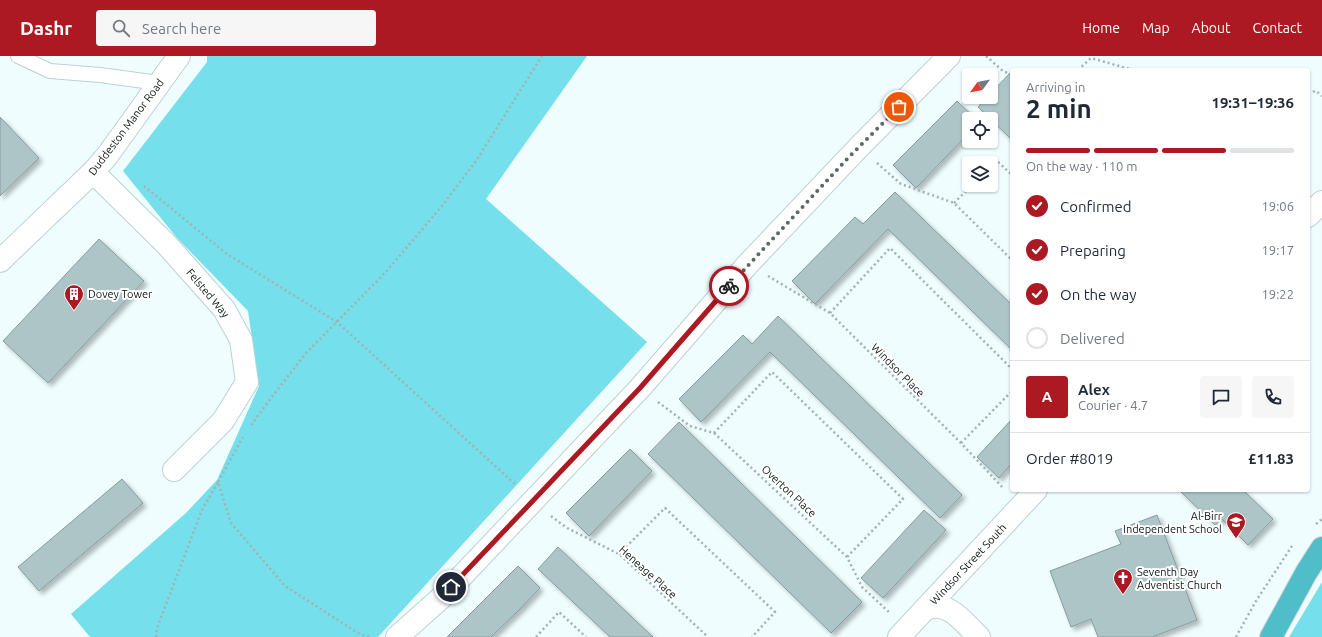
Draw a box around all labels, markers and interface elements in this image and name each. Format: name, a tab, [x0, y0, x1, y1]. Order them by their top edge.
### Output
search box	[96, 10, 376, 46]
text: Dashr	[20, 17, 72, 39]
icon: search	[110, 17, 132, 39]
text: Search here	[142, 20, 221, 37]
text: Home	[1082, 20, 1120, 36]
text: Map	[1142, 20, 1170, 36]
text: About	[1192, 20, 1231, 36]
text: Contact	[1253, 20, 1302, 36]
north arrow	[962, 68, 998, 104]
map controls	[962, 68, 998, 192]
street label: Duddeston Manor Road	[86, 77, 166, 177]
text: Arriving in	[1026, 80, 1085, 94]
pin	[882, 90, 916, 124]
text: 2 min	[1026, 94, 1092, 123]
text: 19:31–19:36	[1211, 94, 1294, 111]
icon: bag	[888, 96, 910, 118]
button: locate	[962, 112, 998, 148]
button: layers	[962, 156, 998, 192]
text: On the way · 110 m	[1026, 159, 1138, 173]
icon: check	[1026, 195, 1048, 217]
text: Confirmed	[1060, 198, 1132, 215]
text: 19:06	[1261, 199, 1294, 213]
icon: check	[1026, 239, 1048, 261]
text: Preparing	[1060, 242, 1126, 259]
text: 19:17	[1261, 243, 1294, 257]
street label: Felsted Way	[184, 266, 232, 320]
courier	[709, 266, 749, 306]
icon: bike	[718, 275, 740, 297]
building icon: Dovey Tower	[63, 283, 85, 311]
icon: check	[1026, 283, 1048, 305]
text: On the way	[1060, 286, 1136, 303]
text: 19:22	[1261, 287, 1294, 301]
place label: Dovey Tower	[88, 288, 153, 300]
text: Delivered	[1060, 330, 1125, 347]
street label: Windsor Place	[869, 341, 927, 399]
button: chat	[1200, 376, 1242, 418]
button: phone	[1252, 376, 1294, 418]
text: Alex	[1078, 381, 1110, 398]
text: A	[1042, 388, 1052, 405]
text: Courier · 4.7	[1078, 398, 1148, 412]
text: Order #8019	[1026, 450, 1113, 467]
text: £11.83	[1248, 450, 1294, 467]
street label: Overton Place	[759, 463, 819, 519]
place label: Al-Birr Independent School	[1123, 510, 1223, 535]
school or university icon: Al-Birr Independent School	[1225, 511, 1247, 539]
street label: Windsor Street South	[927, 521, 1009, 607]
street label: Heneage Place	[617, 543, 679, 601]
place label: Seventh Day Adventist Church	[1137, 566, 1222, 591]
church icon: Seventh Day Adventist Church	[1112, 567, 1134, 595]
pin	[434, 570, 468, 604]
icon: home	[440, 576, 462, 598]

